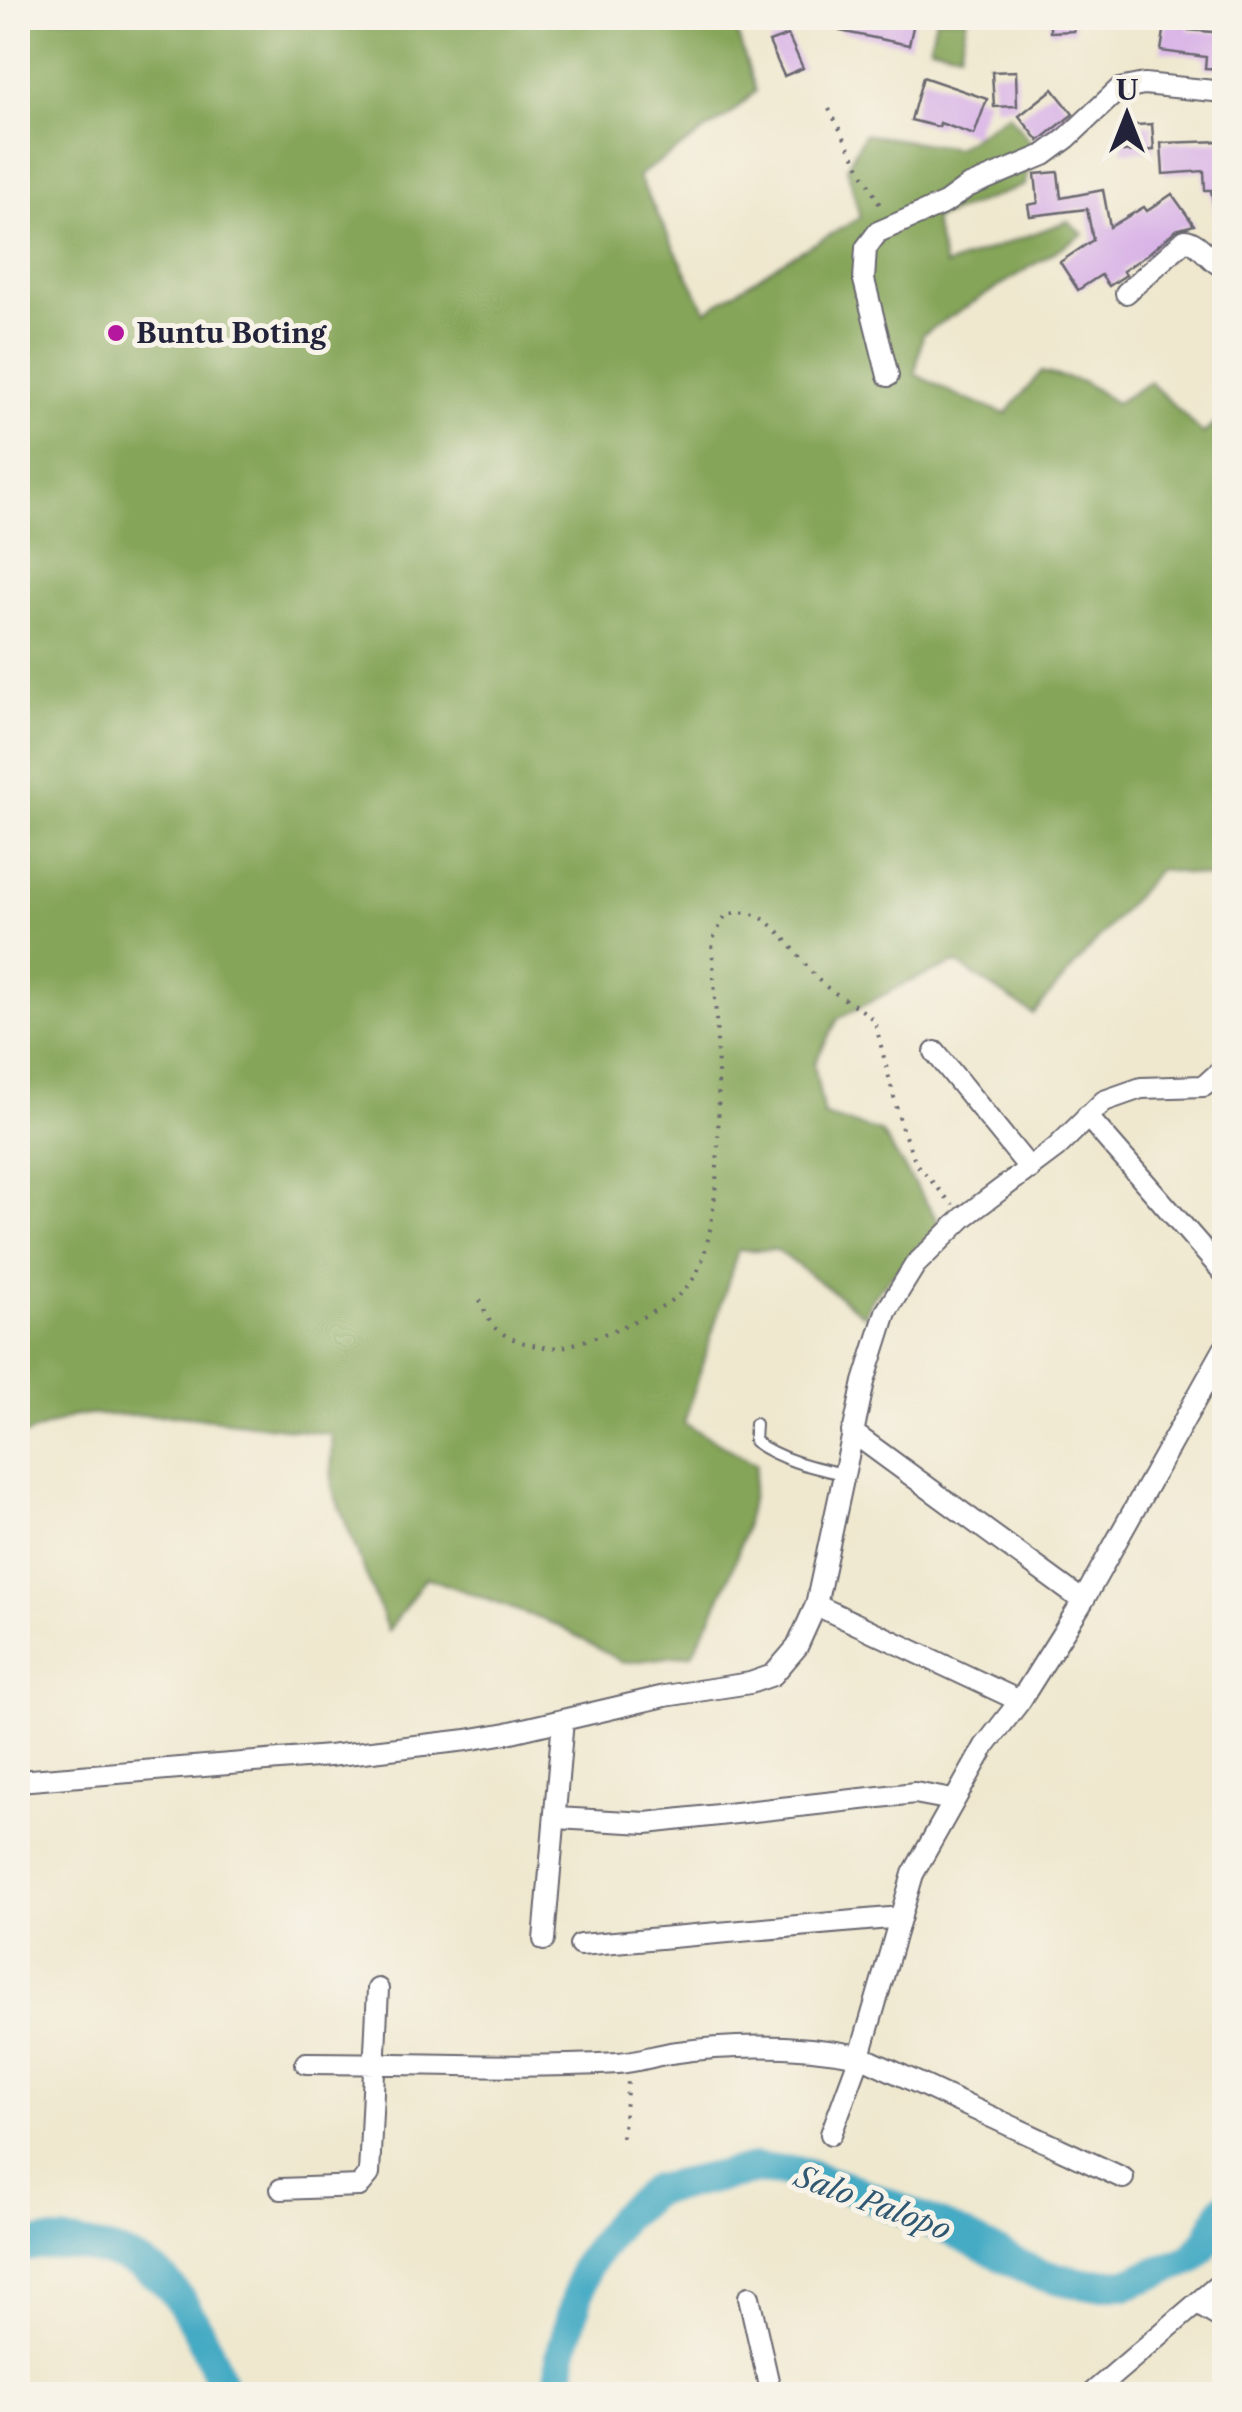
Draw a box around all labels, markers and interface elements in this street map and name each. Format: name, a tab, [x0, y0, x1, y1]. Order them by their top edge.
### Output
north arrow	[1077, 65, 1177, 165]
text: U	[1116, 73, 1139, 107]
place label: Buntu Boting	[136, 316, 327, 350]
marker: Buntu Boting	[105, 322, 127, 344]
water label: Salo Palopo	[788, 2157, 956, 2248]

